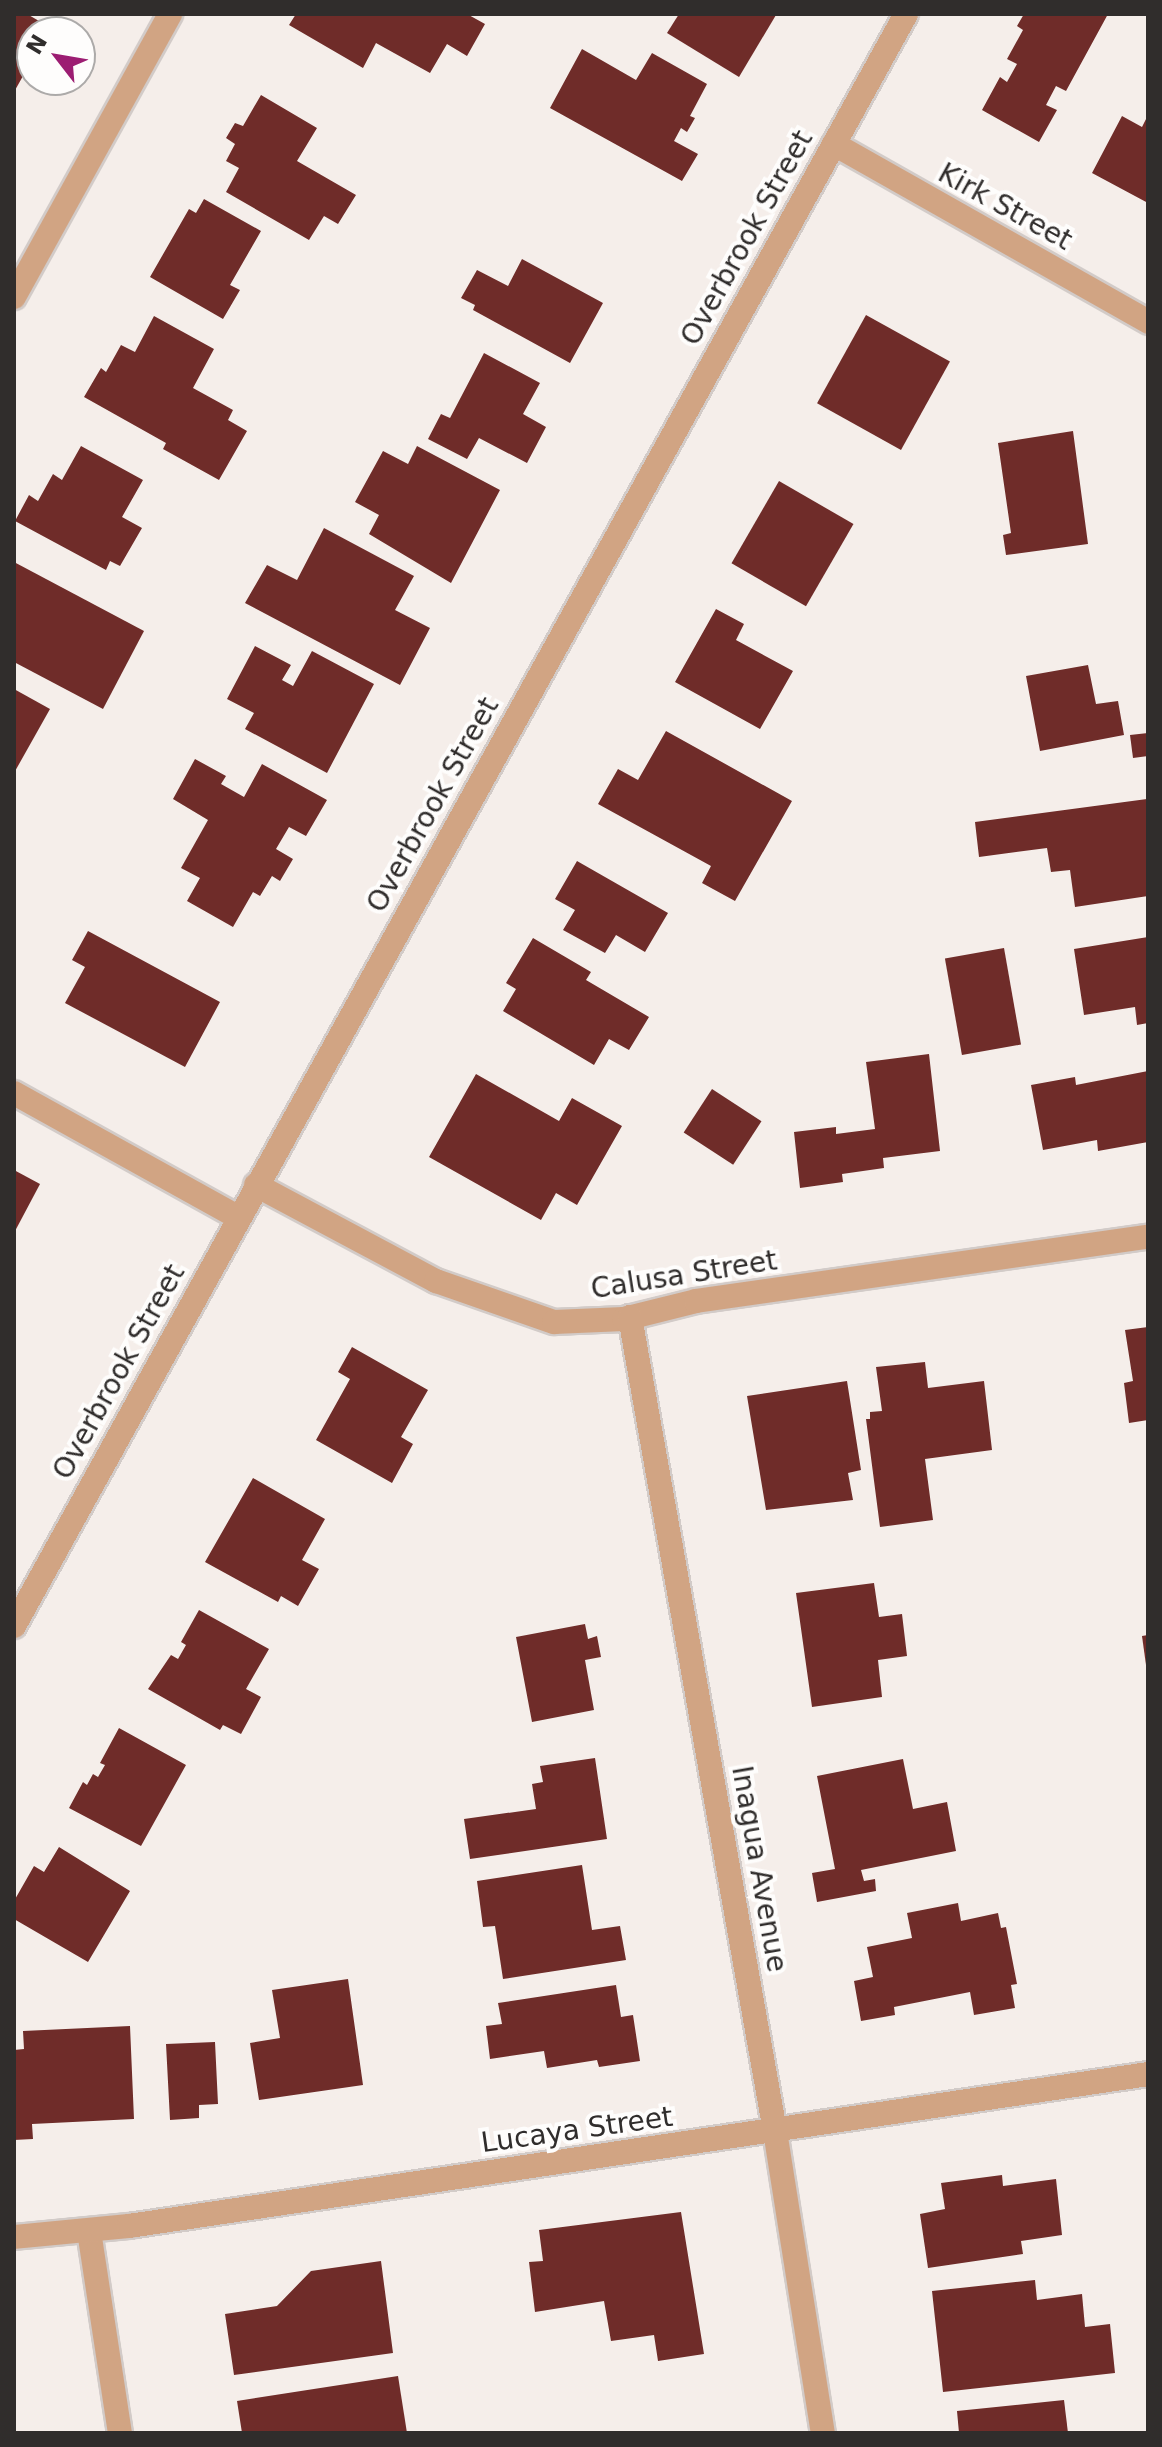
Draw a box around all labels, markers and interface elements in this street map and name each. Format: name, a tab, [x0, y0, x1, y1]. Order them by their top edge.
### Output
north arrow	[16, 16, 96, 96]
text: N	[21, 30, 52, 59]
street label: Overbrook Street	[674, 125, 820, 351]
street label: Kirk Street	[932, 156, 1078, 258]
street label: Overbrook Street	[360, 692, 506, 918]
street label: Calusa Street	[589, 1244, 779, 1306]
street label: Overbrook Street	[46, 1259, 192, 1485]
street label: Inagua Avenue	[724, 1763, 794, 1975]
street label: Lucaya Street	[479, 2100, 675, 2160]

